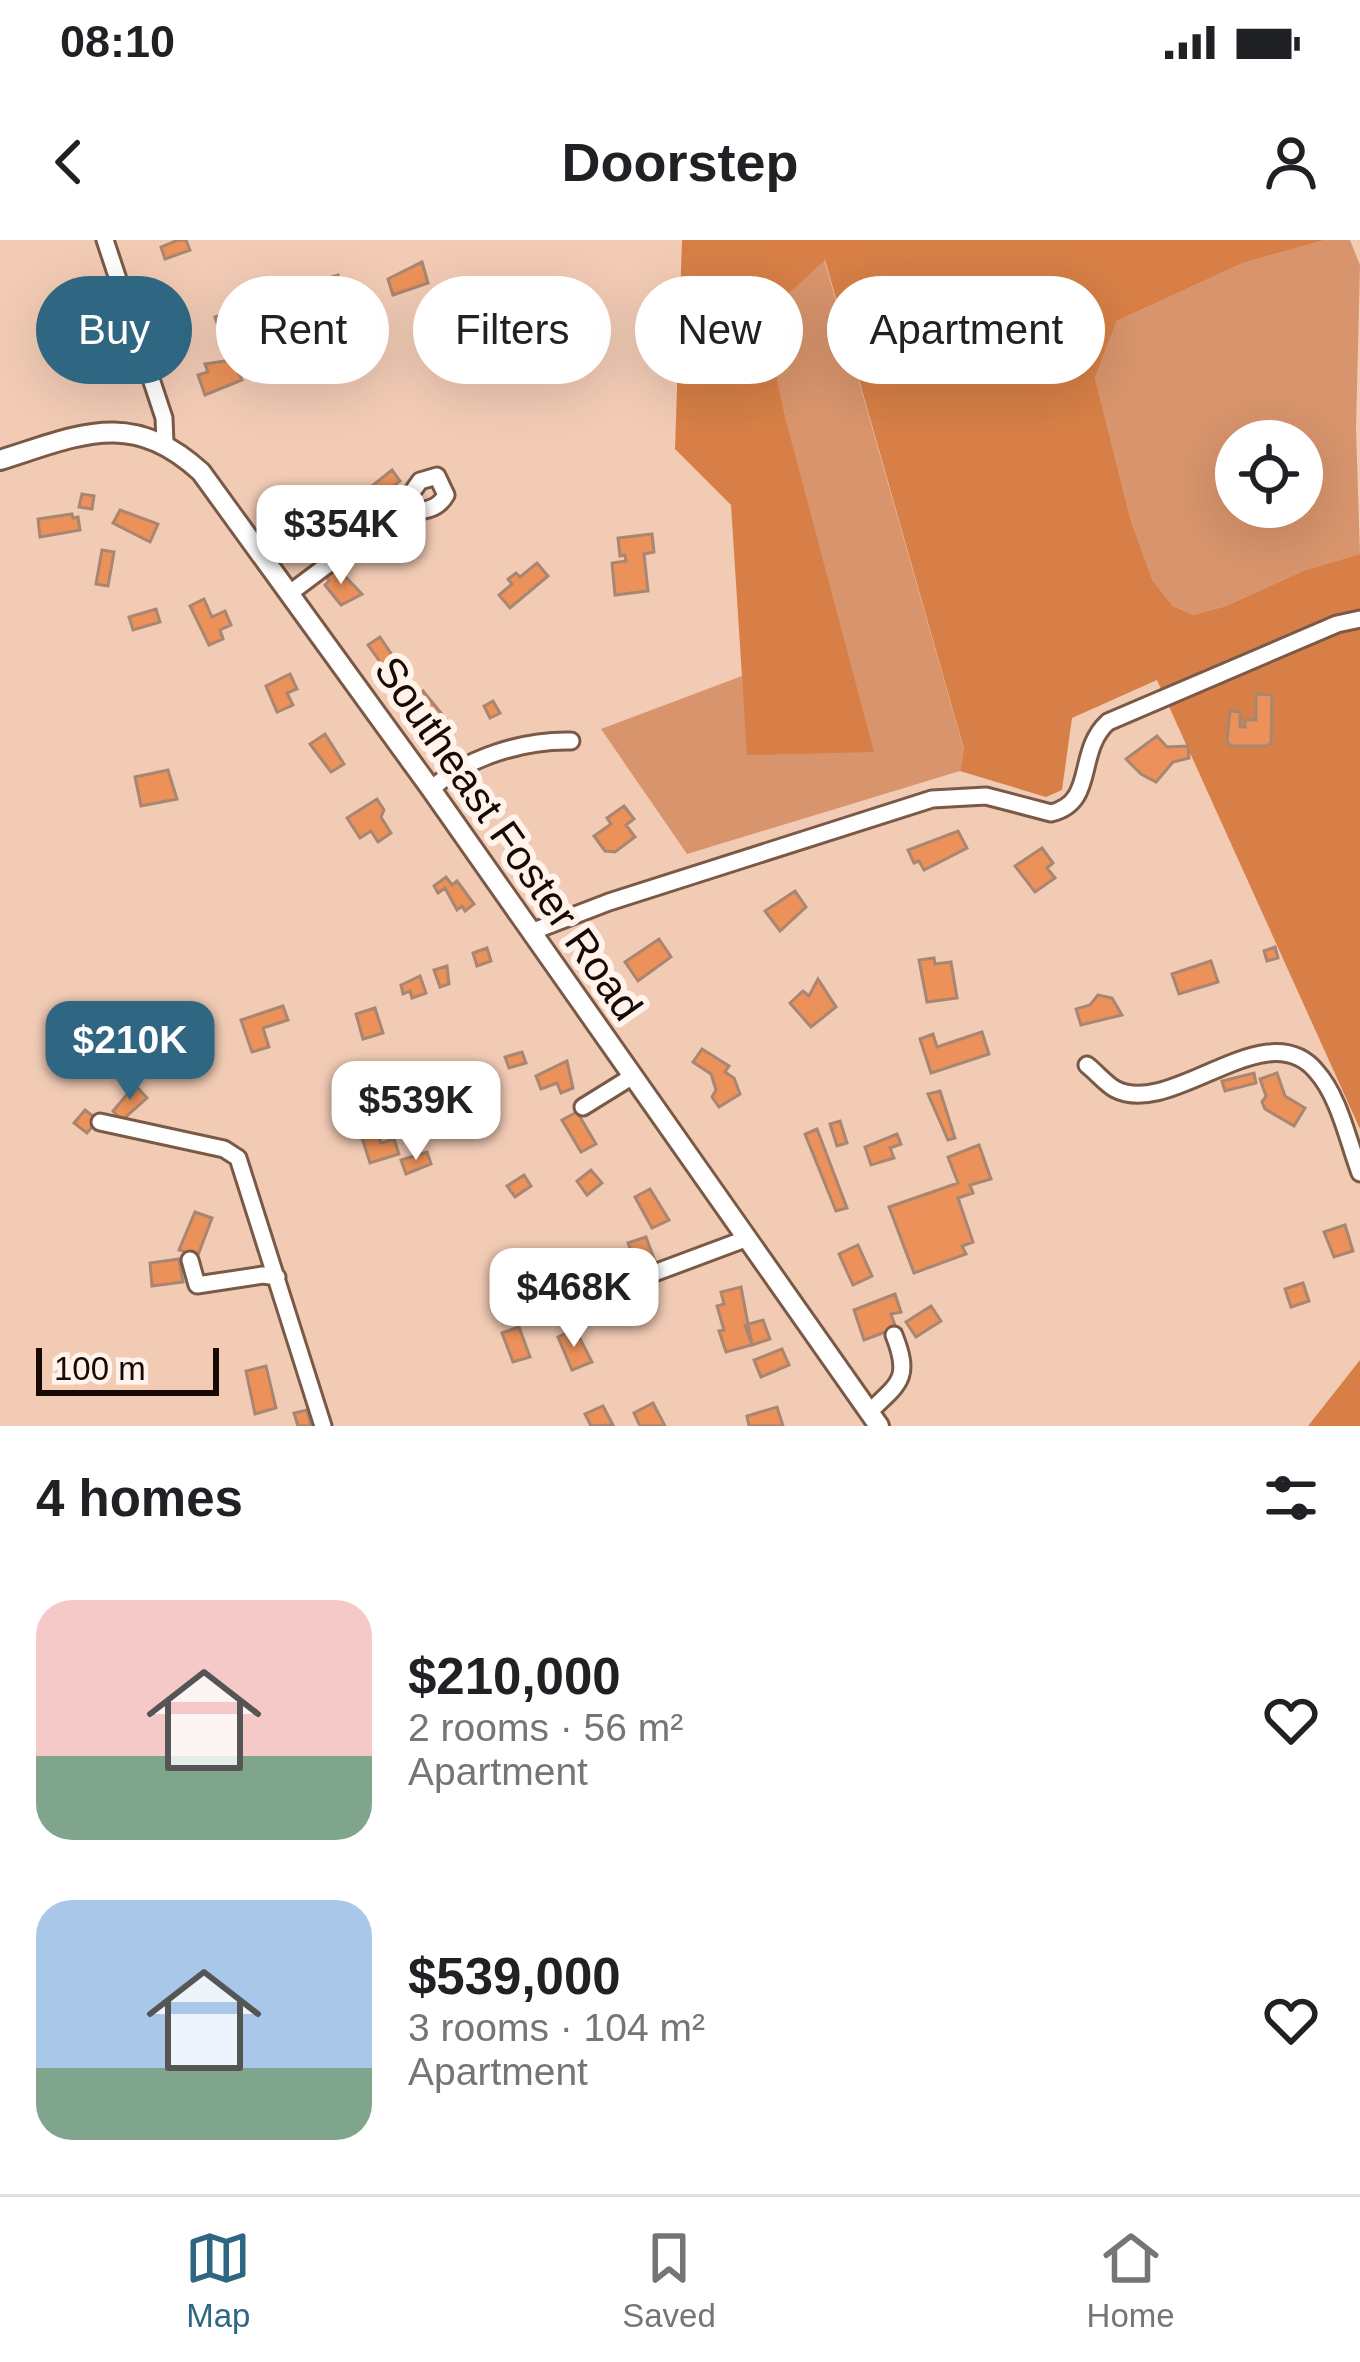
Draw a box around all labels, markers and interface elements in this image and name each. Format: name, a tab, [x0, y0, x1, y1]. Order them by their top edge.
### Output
text: 08:10	[60, 16, 175, 67]
icon: back	[36, 129, 102, 195]
icon: person	[1258, 129, 1324, 195]
text: Doorstep	[561, 132, 799, 192]
chip: Buy	[36, 276, 192, 384]
chip: Rent	[216, 276, 389, 384]
chip: Filters	[413, 276, 611, 384]
chip: New	[635, 276, 803, 384]
chip: Apartment	[827, 276, 1105, 384]
map controls	[1215, 420, 1323, 528]
button: locate	[1215, 420, 1323, 528]
pin: $354K	[257, 485, 425, 587]
text: $354K	[284, 502, 398, 545]
street label: Southeast Foster Road	[365, 648, 652, 1029]
pin: $210K	[46, 1001, 214, 1103]
text: $210K	[73, 1018, 187, 1061]
pin: $539K	[332, 1061, 500, 1163]
text: $539K	[359, 1078, 473, 1121]
pin: $468K	[490, 1248, 658, 1350]
text: $468K	[517, 1265, 631, 1308]
scale bar	[36, 1342, 219, 1395]
text: 100 m	[54, 1350, 146, 1387]
icon: filters	[1258, 1465, 1324, 1531]
text: 4 homes	[36, 1470, 243, 1527]
icon: home	[132, 1648, 276, 1792]
text: $210,000	[408, 1648, 621, 1705]
icon: heart	[1258, 1687, 1324, 1753]
text: 2 rooms · 56 m²	[408, 1706, 683, 1749]
text: Apartment	[408, 1750, 588, 1793]
icon: home	[132, 1948, 276, 2092]
text: $539,000	[408, 1948, 621, 2005]
icon: heart	[1258, 1987, 1324, 2053]
text: 3 rooms · 104 m²	[408, 2006, 705, 2049]
text: Apartment	[408, 2050, 588, 2093]
tab: Map	[185, 2225, 251, 2335]
tab: Saved	[622, 2225, 716, 2335]
tab: Home	[1087, 2225, 1175, 2335]

